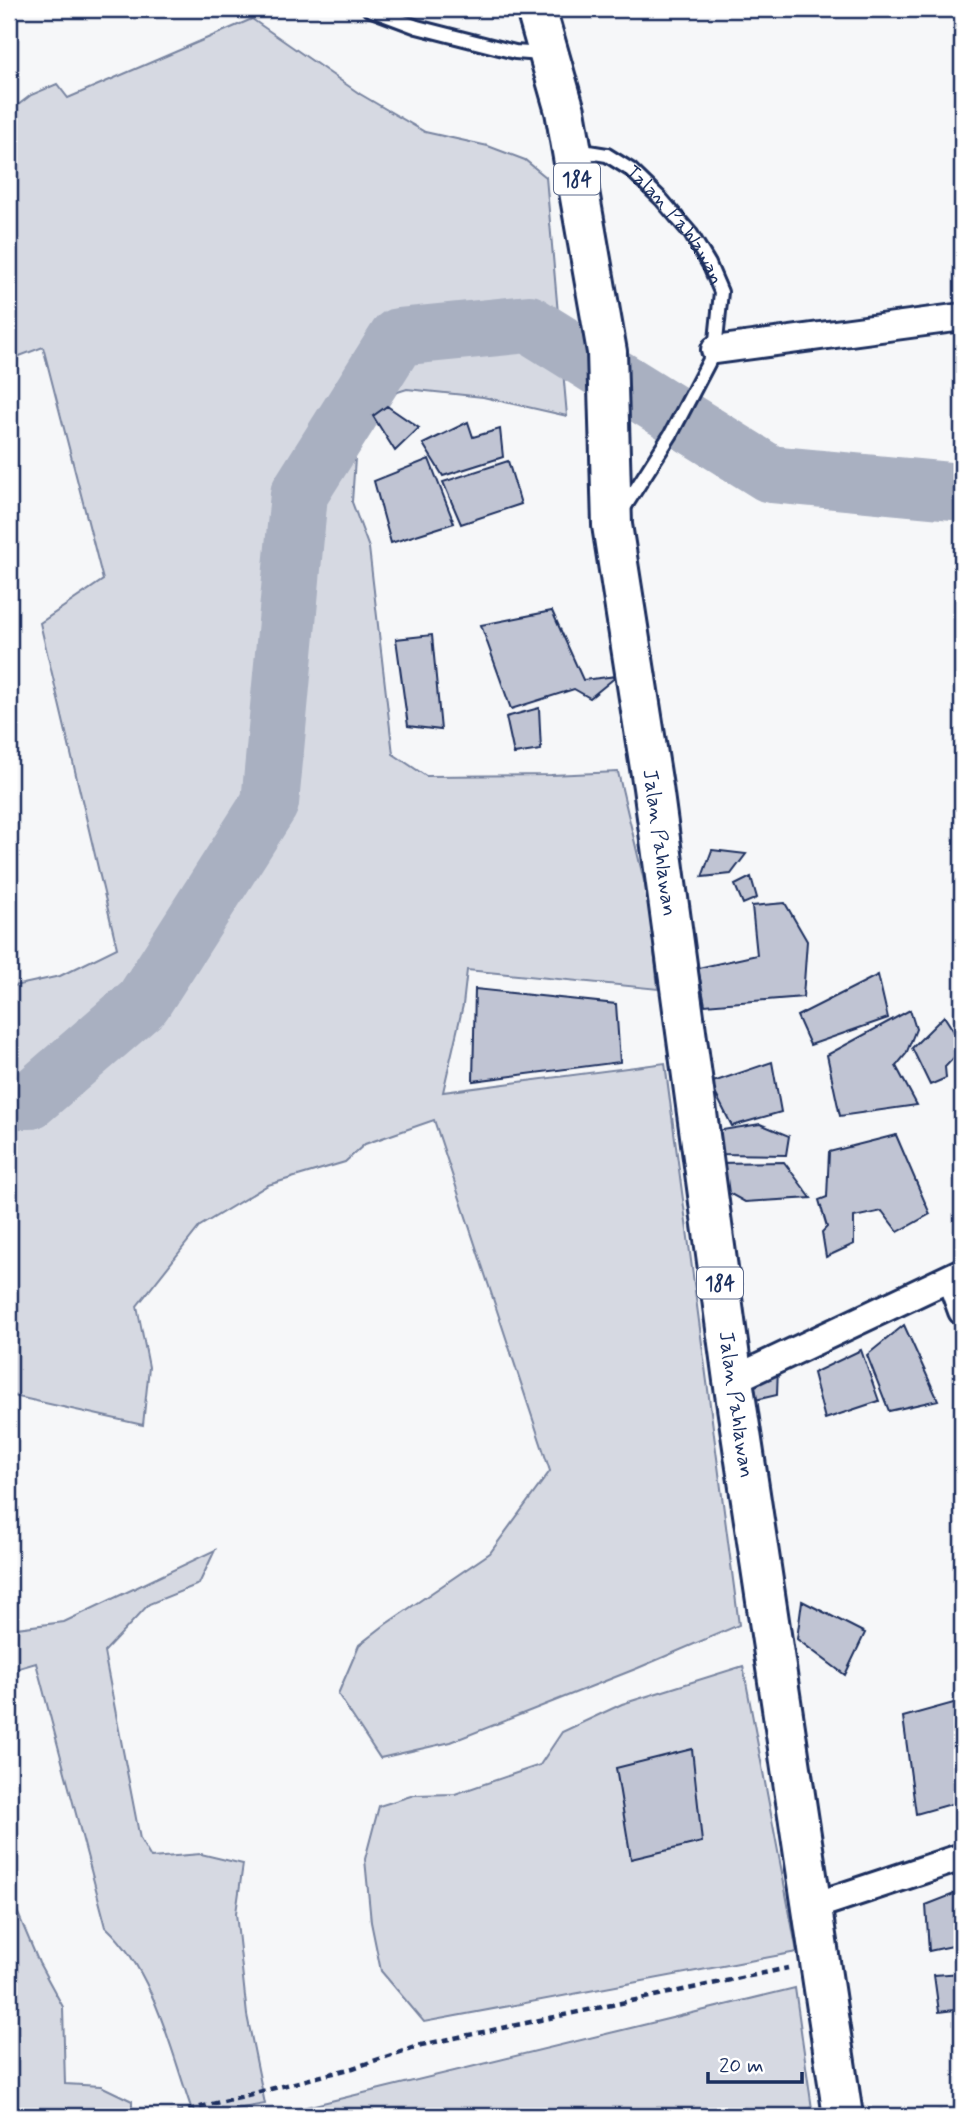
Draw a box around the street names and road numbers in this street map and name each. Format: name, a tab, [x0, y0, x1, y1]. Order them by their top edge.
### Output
street label: Jalan Pahlawan	[618, 158, 729, 290]
road number: 184	[554, 164, 600, 195]
street label: Jalan Pahlawan	[635, 767, 683, 918]
road number: 184	[697, 1268, 743, 1298]
street label: Jalan Pahlawan	[712, 1329, 760, 1480]

